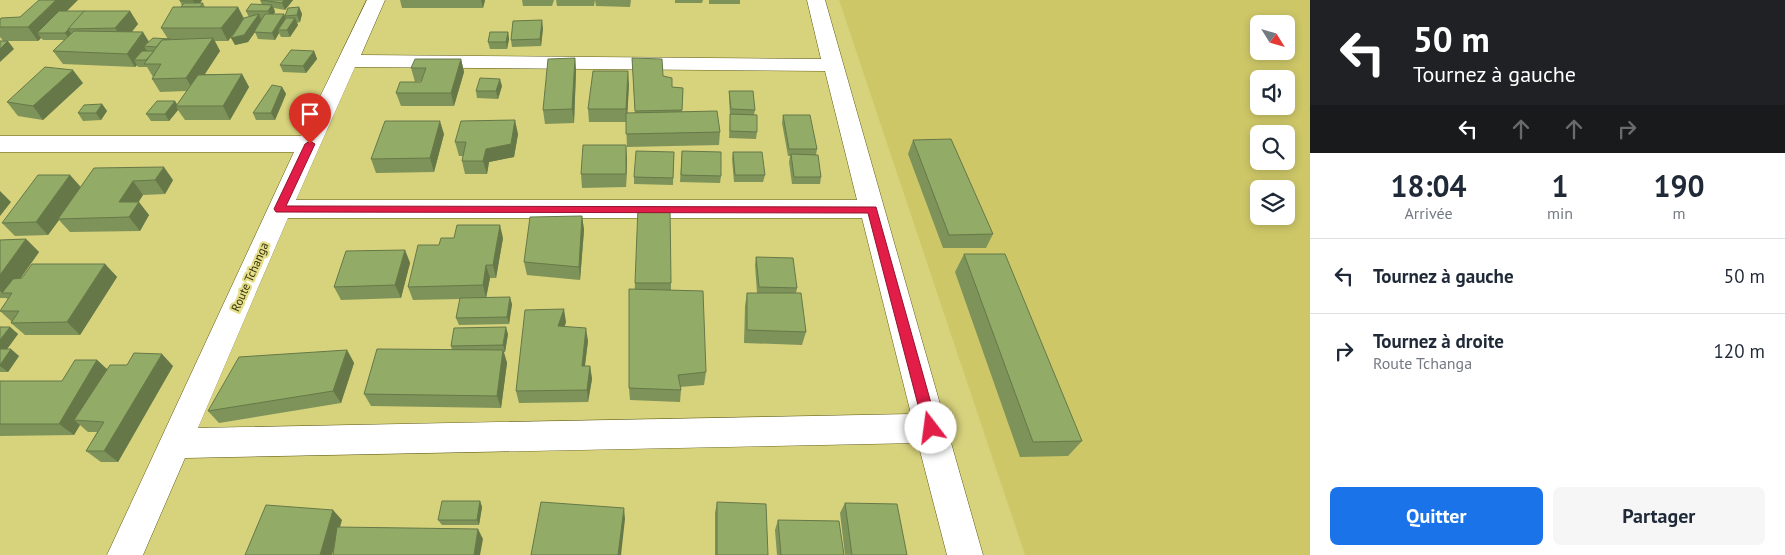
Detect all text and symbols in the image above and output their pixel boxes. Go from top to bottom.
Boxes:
north arrow [1250,15,1295,60]
map controls [1250,15,1295,225]
text: 50 m [1413,16,1490,62]
icon: left [1330,20,1395,85]
text: Tournez à gauche [1413,60,1576,88]
button: sound [1250,70,1295,115]
pin [289,93,331,144]
icon: arrive [296,100,324,128]
icon: left [1454,115,1482,143]
icon: ahead [1507,115,1535,143]
icon: ahead [1560,115,1588,143]
icon: right [1613,115,1641,143]
button: search [1250,125,1295,170]
text: 18:04 [1390,166,1467,205]
text: 1 [1552,166,1569,205]
text: 190 [1653,166,1705,205]
button: layers [1250,180,1295,225]
text: Arrivée [1404,203,1453,223]
text: min [1547,203,1573,223]
text: m [1673,203,1686,223]
street label: Route Tchanga [228,240,272,314]
icon: left [1330,262,1358,290]
text: Tournez à gauche [1373,264,1514,288]
text: 50 m [1724,264,1765,288]
text: Tournez à droite [1373,329,1504,353]
icon: right [1330,337,1358,365]
text: 120 m [1713,339,1765,363]
text: Route Tchanga [1373,353,1472,373]
position arrow [904,401,956,453]
button: Quitter [1330,487,1543,545]
button: Partager [1553,487,1765,545]

